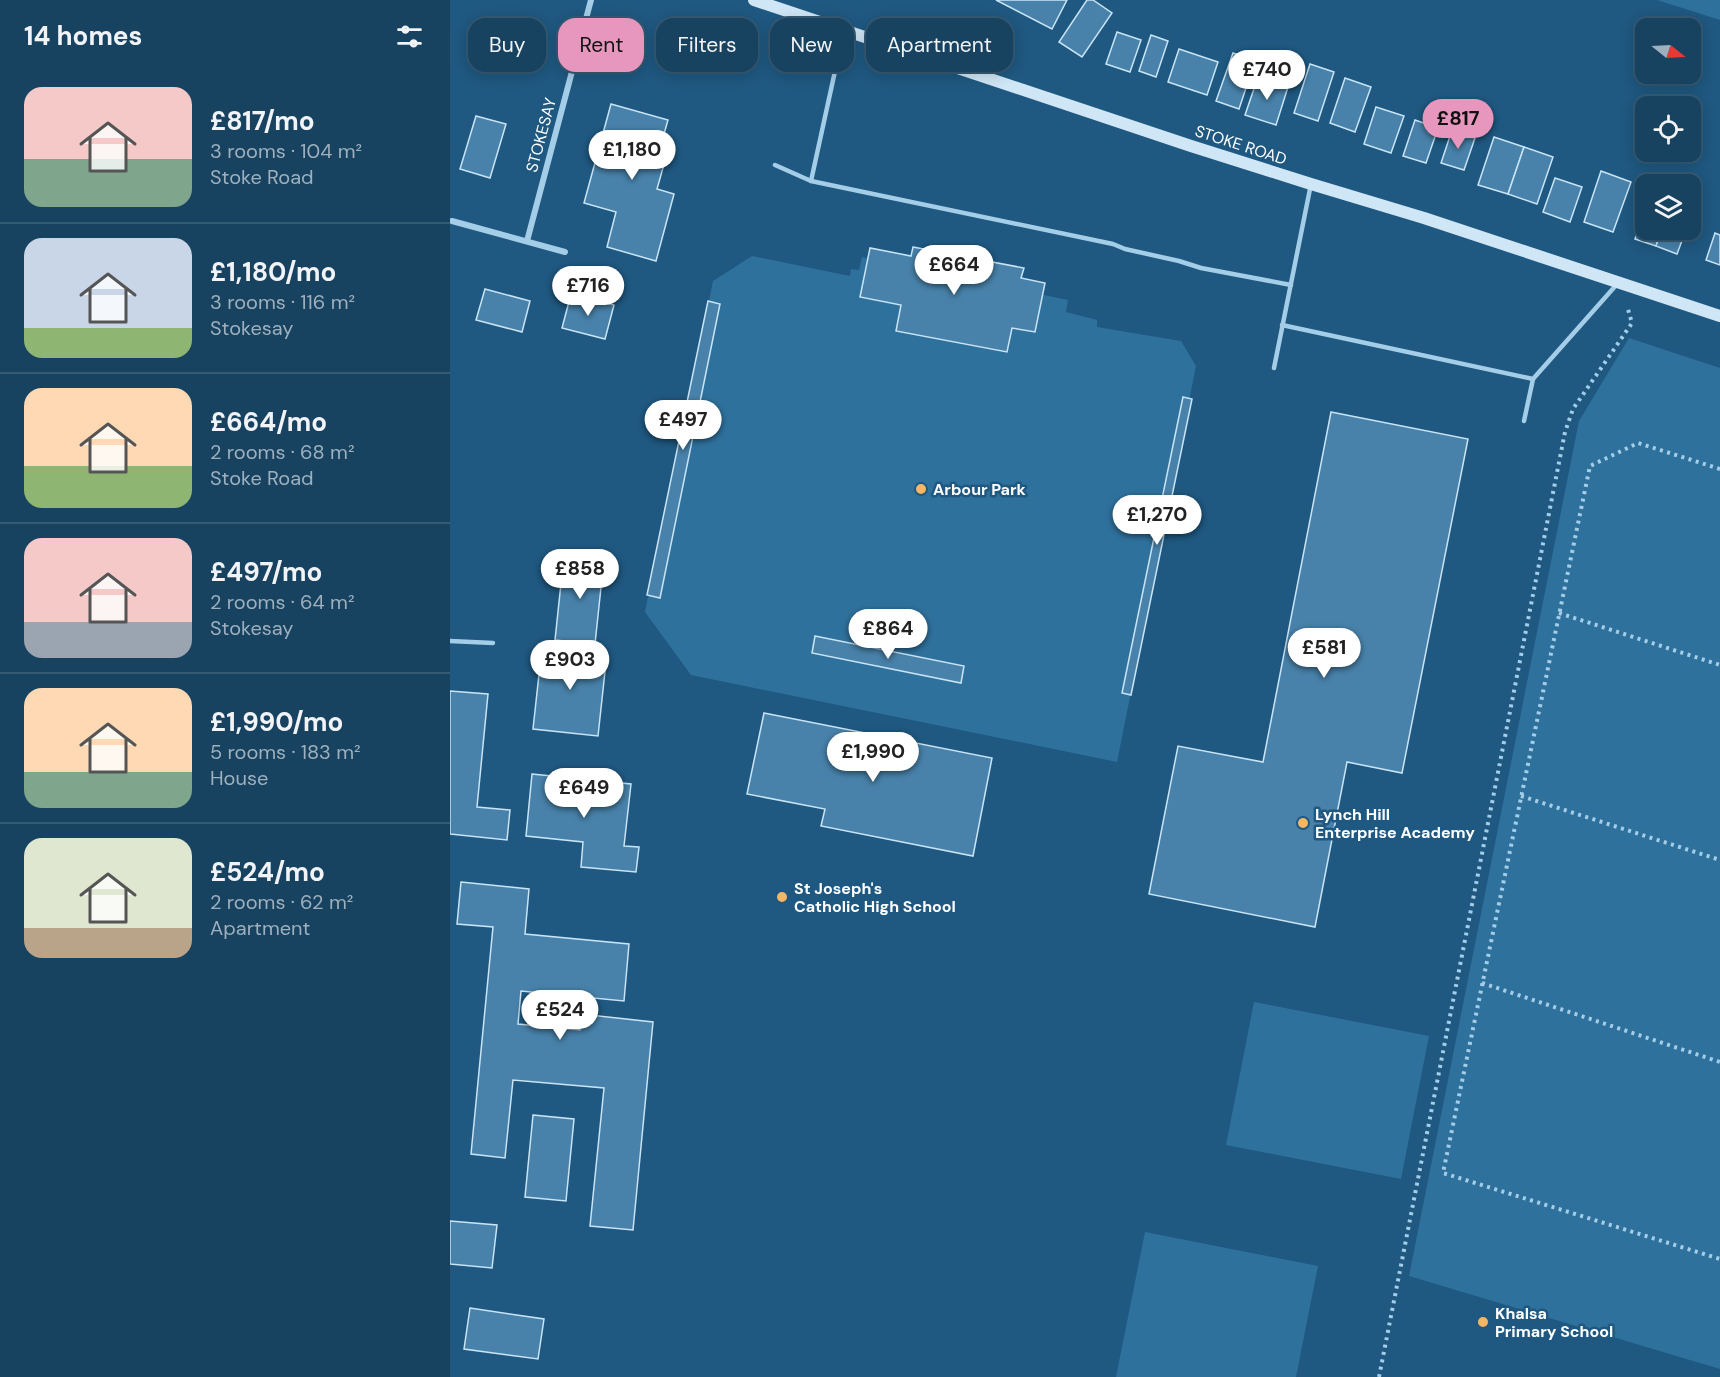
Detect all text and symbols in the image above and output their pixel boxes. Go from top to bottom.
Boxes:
chip: Buy [468,18,546,72]
chip: Rent [558,18,644,72]
chip: Filters [656,18,758,72]
chip: New [770,18,854,72]
chip: Apartment [866,18,1013,72]
north arrow [1635,18,1701,84]
map controls [1635,18,1701,240]
text: 14 homes [24,19,142,53]
icon: filters [393,20,426,53]
pin: £740 [1231,50,1303,101]
text: £740 [1242,56,1292,82]
street label: STOKESAY [521,95,561,175]
button: locate [1635,96,1701,162]
pin: £817 [1422,99,1494,150]
text: £817/mo [210,104,315,138]
text: £817 [1437,105,1479,131]
icon: home [72,111,144,183]
street label: STOKE ROAD [1193,120,1289,170]
pin: £1,180 [583,130,681,181]
text: £1,180 [603,136,661,162]
text: 3 rooms · 104 m² [210,138,362,164]
text: Stoke Road [210,164,314,190]
button: layers [1635,174,1701,240]
pin: £664 [918,245,990,296]
text: £664 [929,251,979,277]
text: £1,180/mo [210,255,336,289]
icon: home [72,262,144,334]
pin: £716 [552,266,624,317]
text: £716 [566,272,610,298]
text: 3 rooms · 116 m² [210,289,355,315]
text: Stokesay [210,315,293,341]
pin: £497 [647,400,719,451]
text: £664/mo [210,405,327,439]
text: £497 [659,406,707,432]
icon: home [72,412,144,484]
text: 2 rooms · 68 m² [210,439,355,465]
text: Stoke Road [210,465,314,491]
place label: Arbour Park [933,479,1027,500]
marker: Arbour Park [914,482,928,496]
pin: £1,270 [1108,495,1206,546]
text: £1,270 [1127,501,1187,527]
pin: £858 [544,549,616,600]
text: £497/mo [210,555,322,589]
text: £858 [555,555,605,581]
icon: home [72,562,144,634]
text: 2 rooms · 64 m² [210,589,354,615]
pin: £864 [852,609,924,660]
text: Stokesay [210,615,293,641]
text: £864 [863,615,913,641]
pin: £581 [1288,628,1360,679]
text: £581 [1302,634,1346,660]
pin: £903 [534,640,606,691]
text: £903 [544,646,596,672]
text: £1,990/mo [210,705,343,739]
icon: home [72,712,144,784]
pin: £1,990 [824,732,922,783]
text: £1,990 [841,738,905,764]
text: 5 rooms · 183 m² [210,739,361,765]
text: House [210,765,268,791]
pin: £649 [548,768,620,819]
text: £649 [559,774,609,800]
place label: Lynch Hill Enterprise Academy [1315,804,1475,843]
marker: Lynch Hill Enterprise Academy [1296,816,1310,830]
text: £524/mo [210,855,325,889]
icon: home [72,862,144,934]
place label: St Joseph's Catholic High School [794,878,956,917]
text: 2 rooms · 62 m² [210,889,353,915]
marker: St Joseph's Catholic High School [775,890,789,904]
text: Apartment [210,915,310,941]
pin: £524 [524,990,596,1041]
text: £524 [535,996,585,1022]
place label: Khalsa Primary School [1495,1303,1613,1342]
marker: Khalsa Primary School [1476,1315,1490,1329]

